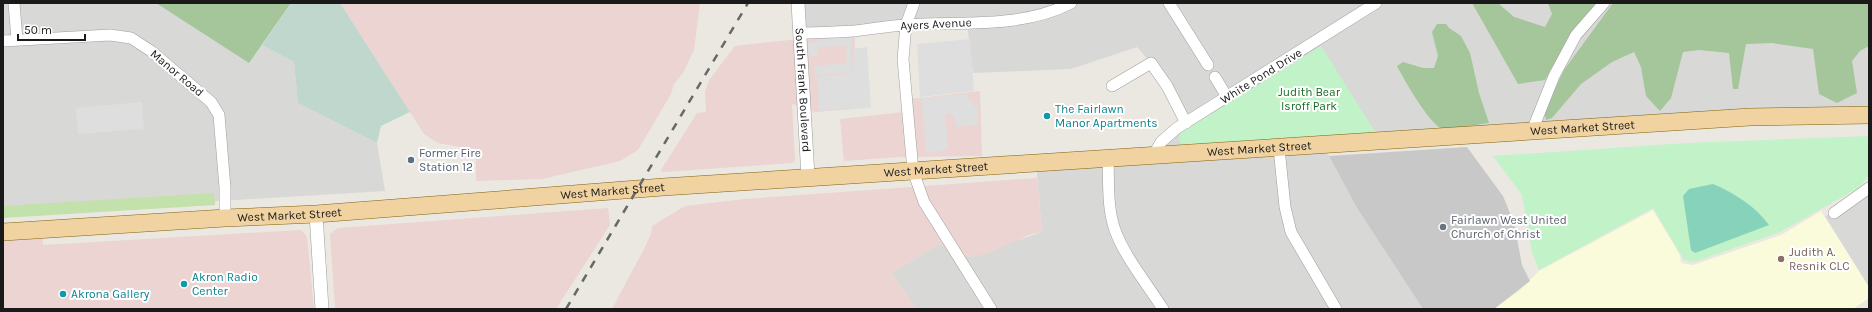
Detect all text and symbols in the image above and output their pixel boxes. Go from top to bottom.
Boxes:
street label: Ayers Avenue [900,15,972,33]
scale bar [18,16,85,42]
text: 50 m [24,23,52,37]
street label: South Frank Boulevard [792,27,814,153]
street label: White Pond Drive [1218,45,1304,107]
street label: Manor Road [147,47,207,99]
park label: Judith Bear Isroff Park [1278,85,1341,113]
place label: The Fairlawn Manor Apartments [1055,102,1158,130]
marker: The Fairlawn Manor Apartments [1042,111,1052,121]
street label: West Market Street [1530,117,1636,138]
street label: West Market Street [1207,138,1312,159]
place label: Former Fire Station 12 [419,146,481,174]
marker: Former Fire Station 12 [406,155,416,165]
street label: West Market Street [883,159,989,180]
street label: West Market Street [560,180,666,202]
street label: West Market Street [237,205,343,224]
place label: Fairlawn West United Church of Christ [1451,213,1567,241]
marker: Fairlawn West United Church of Christ [1438,222,1448,232]
place label: Judith A. Resnik CLC [1789,245,1850,273]
marker: Judith A. Resnik CLC [1776,254,1786,264]
place label: Akron Radio Center [192,270,258,298]
marker: Akron Radio Center [179,279,189,289]
place label: Akrona Gallery [71,287,150,301]
marker: Akrona Gallery [58,289,68,299]

